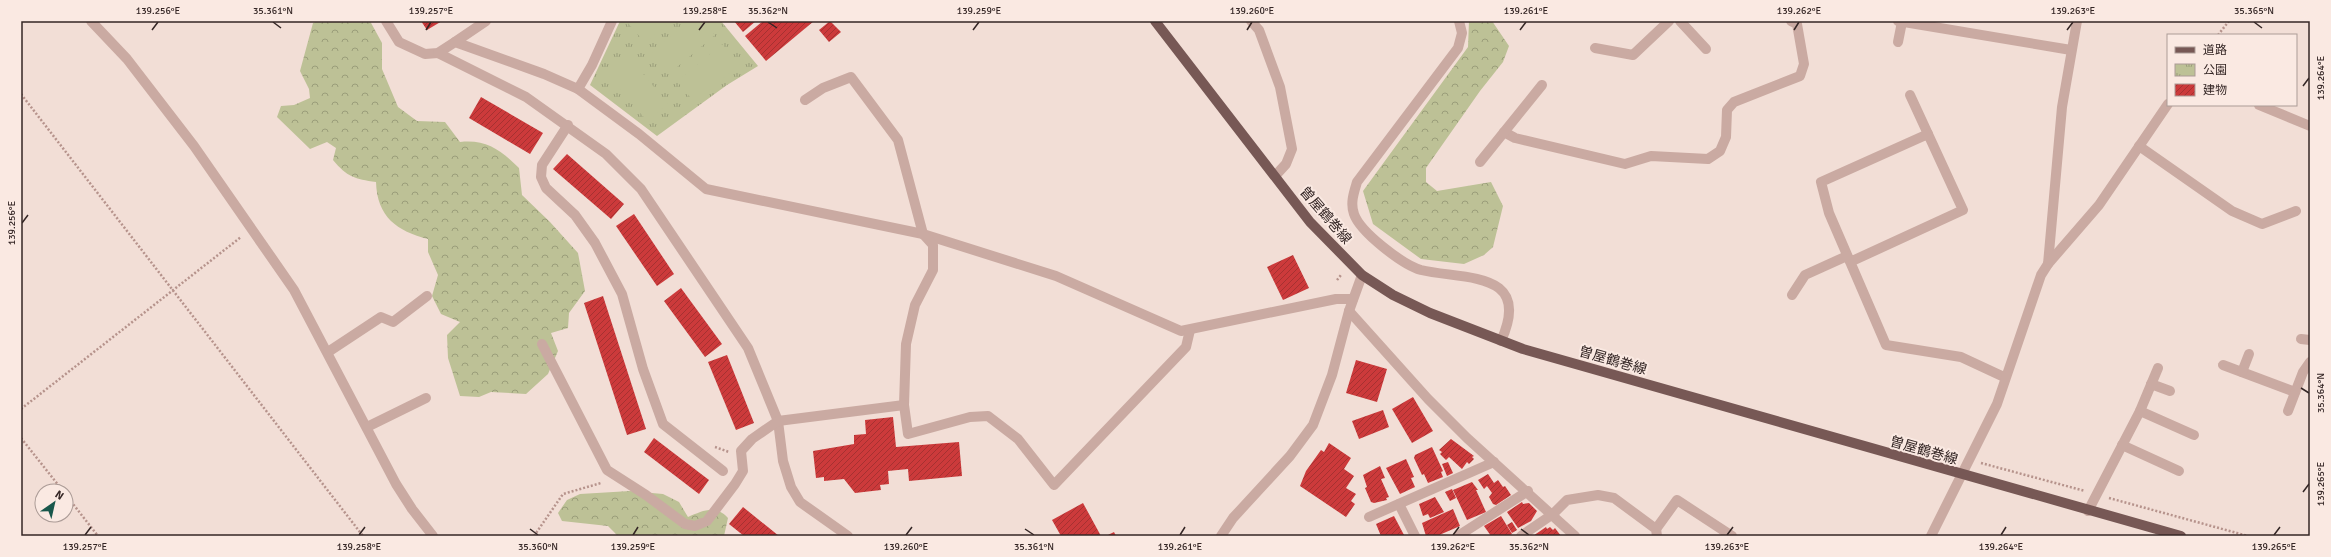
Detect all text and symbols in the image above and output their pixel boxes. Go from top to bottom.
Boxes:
text: 139.256°E [136,5,181,17]
text: 35.361°N [253,5,293,17]
text: 139.257°E [409,5,454,17]
text: 139.258°E [683,5,728,17]
text: 35.362°N [748,5,788,17]
text: 139.259°E [957,5,1002,17]
text: 139.260°E [1230,5,1275,17]
text: 139.261°E [1504,5,1549,17]
text: 139.262°E [1777,5,1822,17]
text: 139.263°E [2051,5,2096,17]
text: 35.365°N [2234,5,2274,17]
legend [2167,34,2297,106]
text: 道路 [2203,43,2227,58]
text: 139.264°E [2315,55,2327,100]
text: 公園 [2203,63,2227,78]
text: 建物 [2203,83,2227,98]
street label: 曽屋鶴巻線 [1296,183,1355,247]
text: 139.256°E [6,200,18,245]
street label: 曽屋鶴巻線 [1577,343,1649,378]
text: 35.364°N [2315,373,2327,413]
street label: 曽屋鶴巻線 [1888,433,1960,468]
text: 139.265°E [2315,461,2327,506]
north arrow [34,483,74,523]
text: N [53,488,66,503]
text: 139.257°E [63,541,108,553]
text: 139.258°E [337,541,382,553]
text: 35.360°N [518,541,558,553]
text: 139.259°E [611,541,656,553]
text: 139.260°E [884,541,929,553]
text: 35.361°N [1014,541,1054,553]
text: 139.261°E [1158,541,1203,553]
text: 139.262°E [1431,541,1476,553]
text: 35.362°N [1509,541,1549,553]
text: 139.263°E [1705,541,1750,553]
text: 139.264°E [1979,541,2024,553]
text: 139.265°E [2252,541,2297,553]

